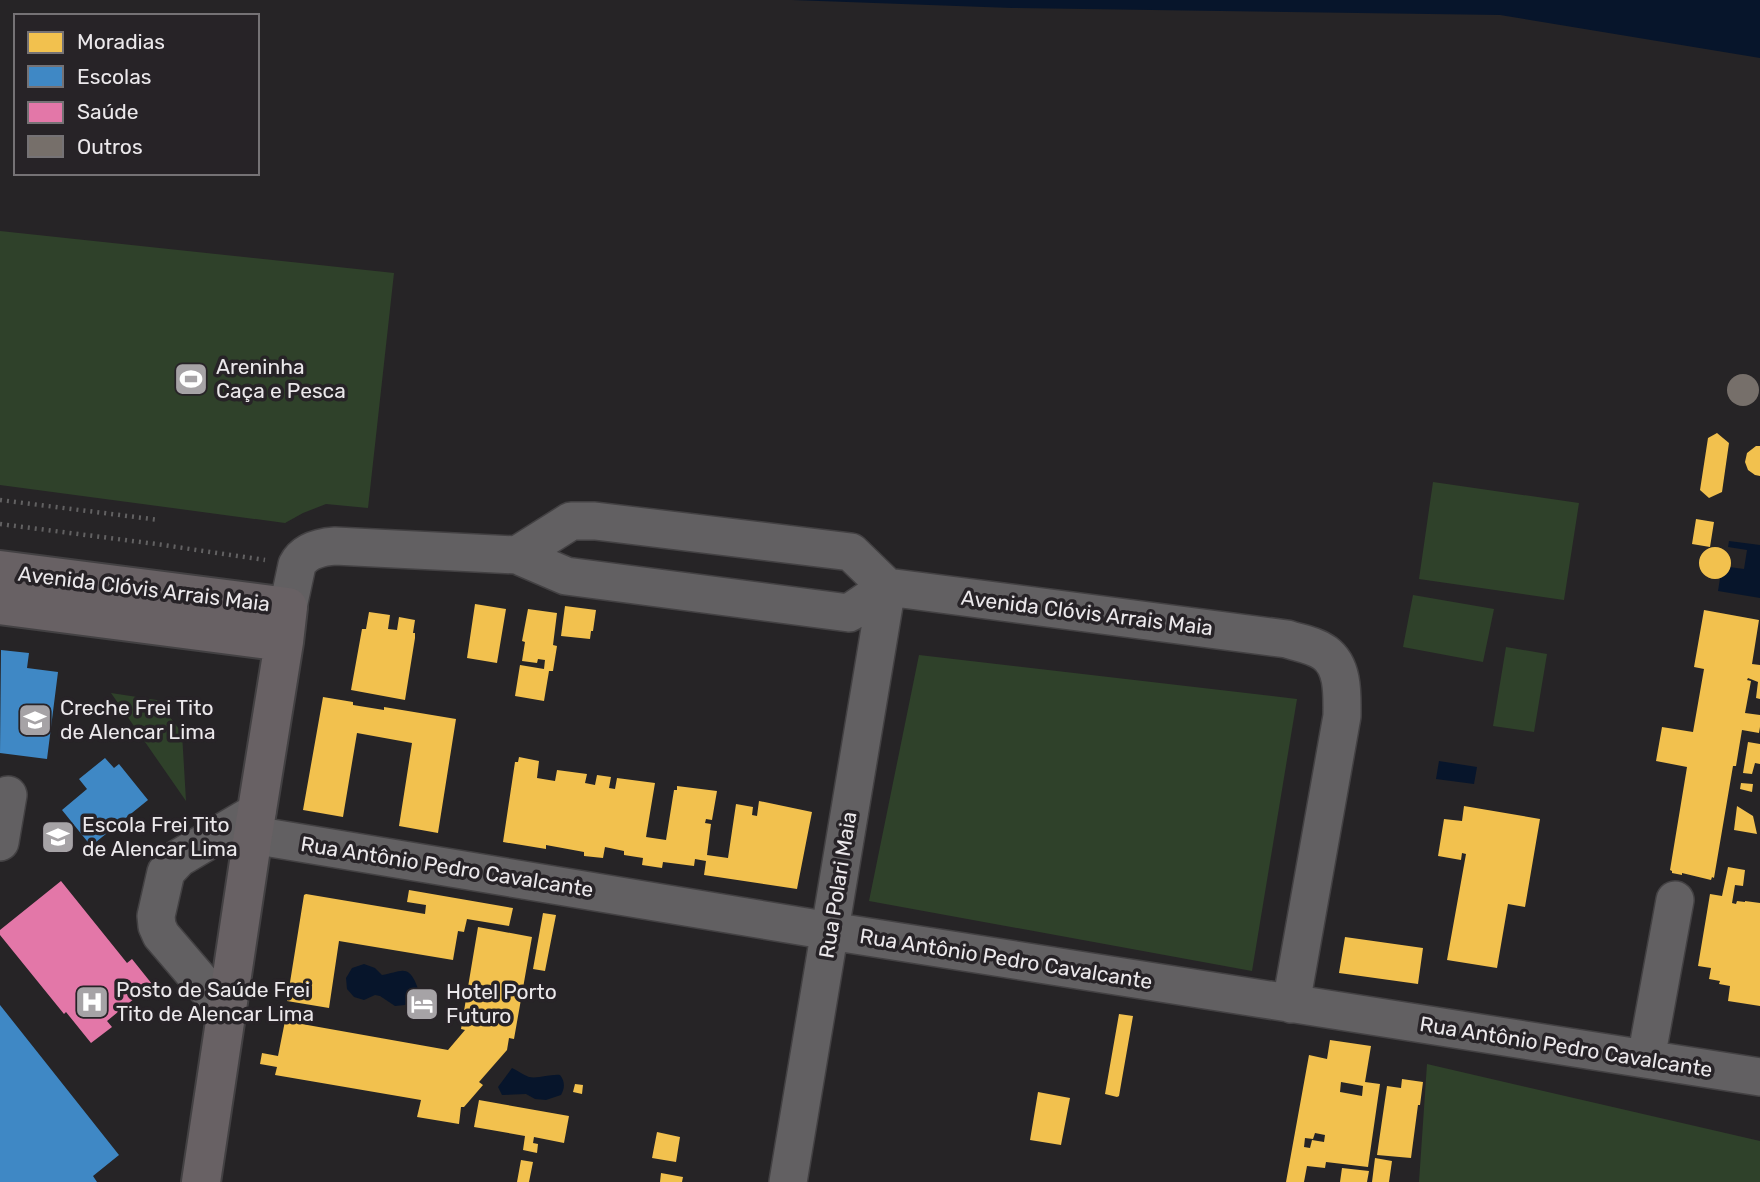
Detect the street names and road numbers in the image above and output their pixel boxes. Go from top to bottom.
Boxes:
street label: Avenida Clóvis Arrais Maia [17,561,271,616]
street label: Avenida Clóvis Arrais Maia [960,585,1214,640]
street label: Rua Polari Maia [814,810,861,960]
street label: Rua Antônio Pedro Cavalcante [299,831,595,902]
street label: Rua Antônio Pedro Cavalcante [858,923,1154,994]
street label: Rua Antônio Pedro Cavalcante [1418,1011,1714,1082]

